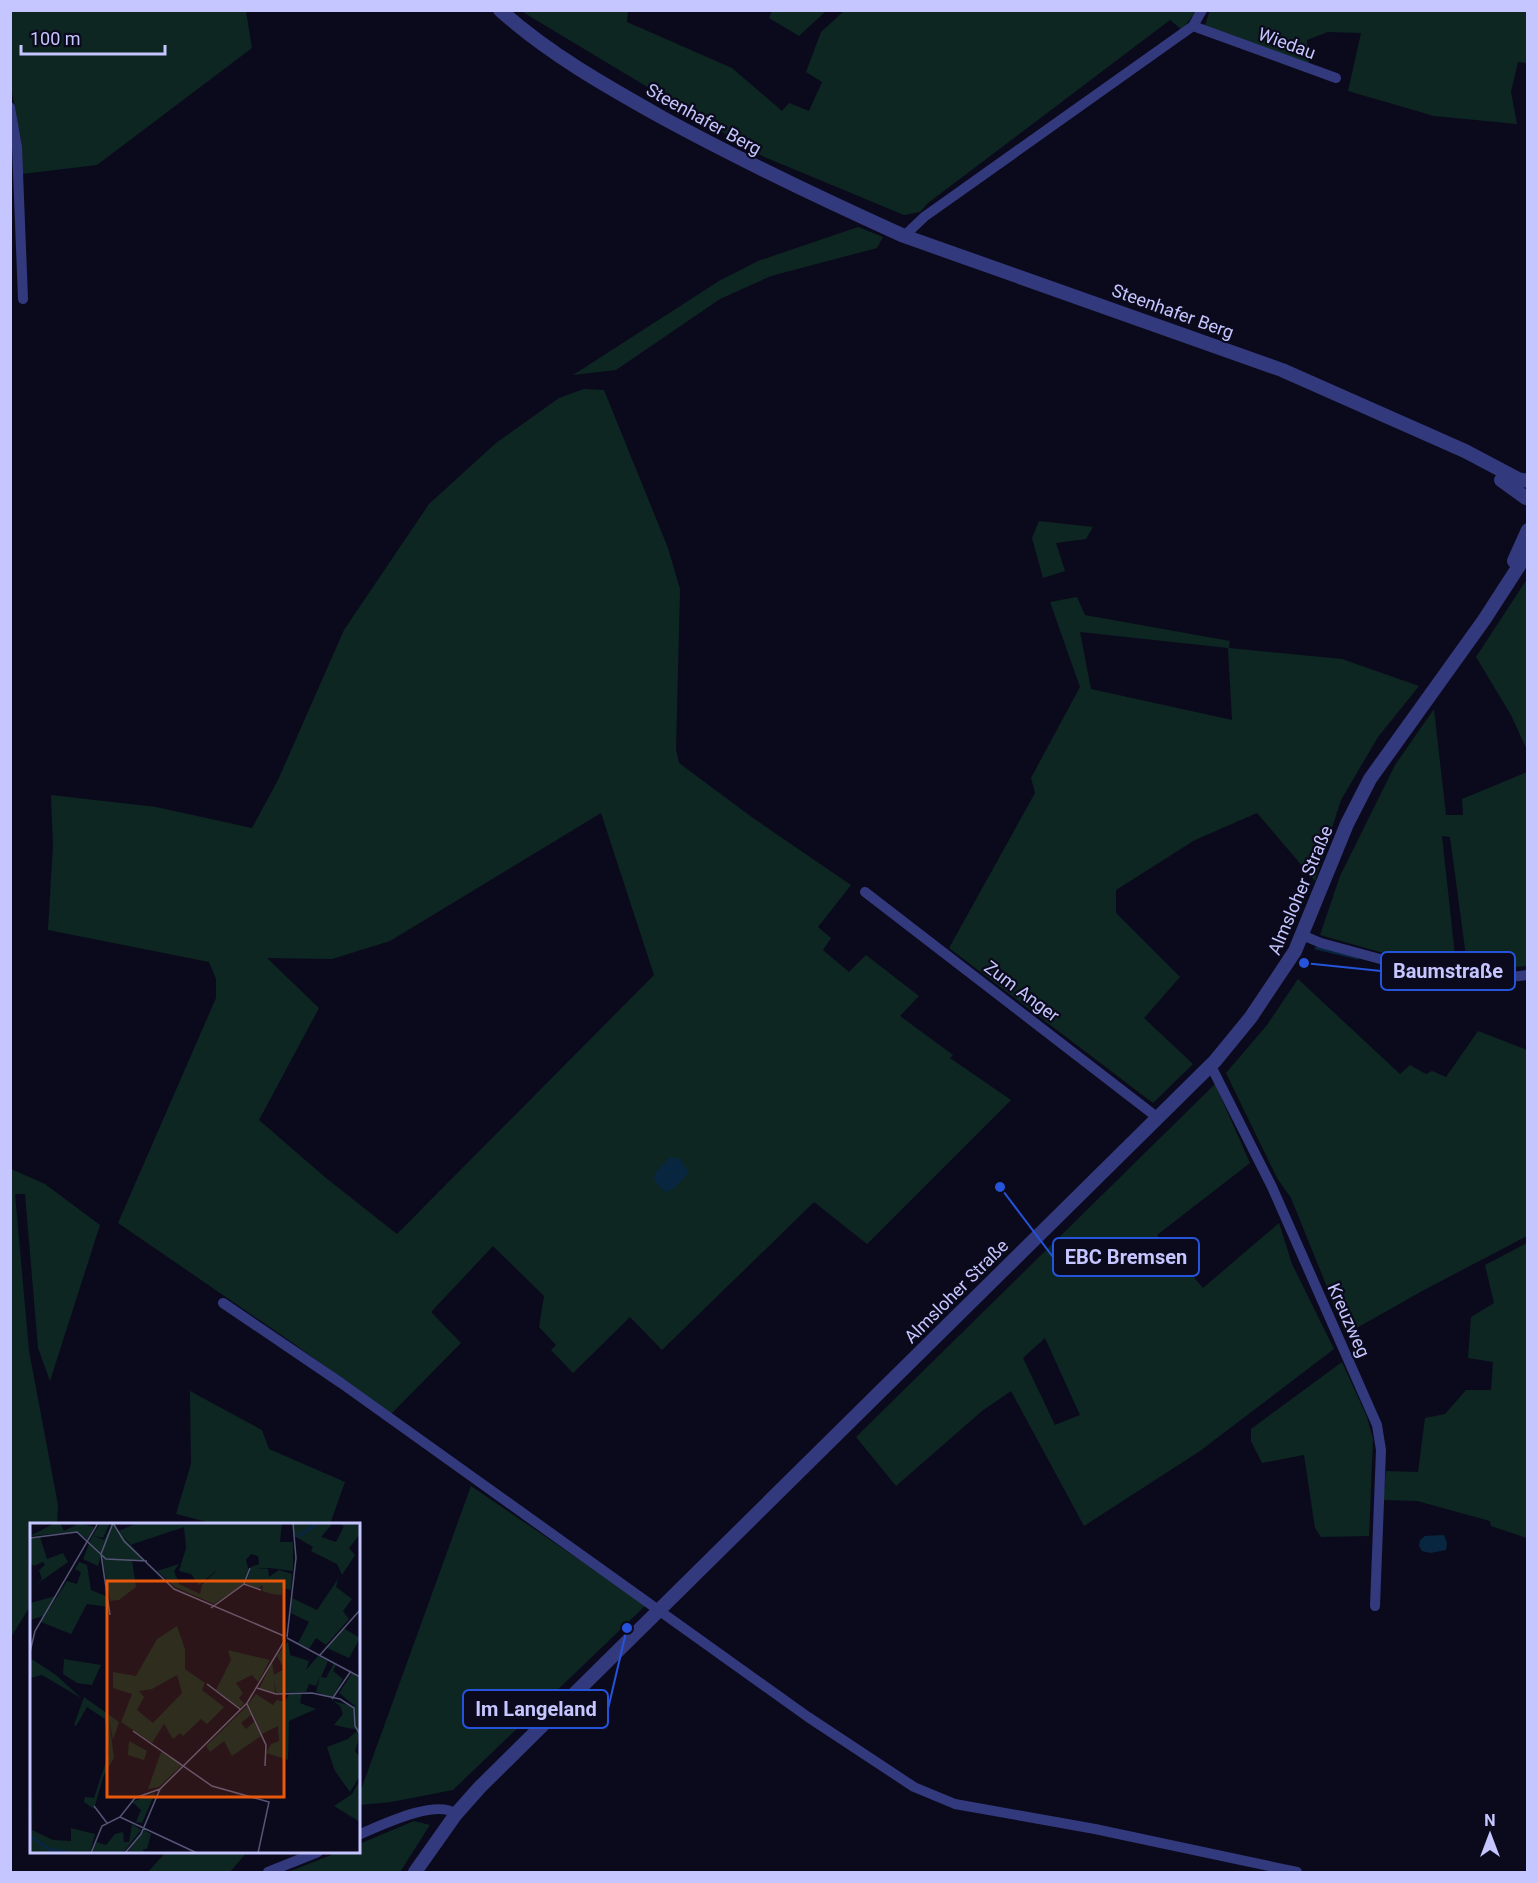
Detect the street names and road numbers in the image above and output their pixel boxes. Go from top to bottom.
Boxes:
street label: Wiedau [1255,23,1319,63]
street label: Steenhafer Berg [643,79,765,159]
street label: Steenhafer Berg [1109,279,1237,343]
street label: Almsloher Straße [1263,822,1337,958]
street label: Zum Anger [980,956,1064,1026]
street label: Almsloher Straße [900,1235,1012,1347]
street label: Kreuzweg [1323,1280,1375,1360]

